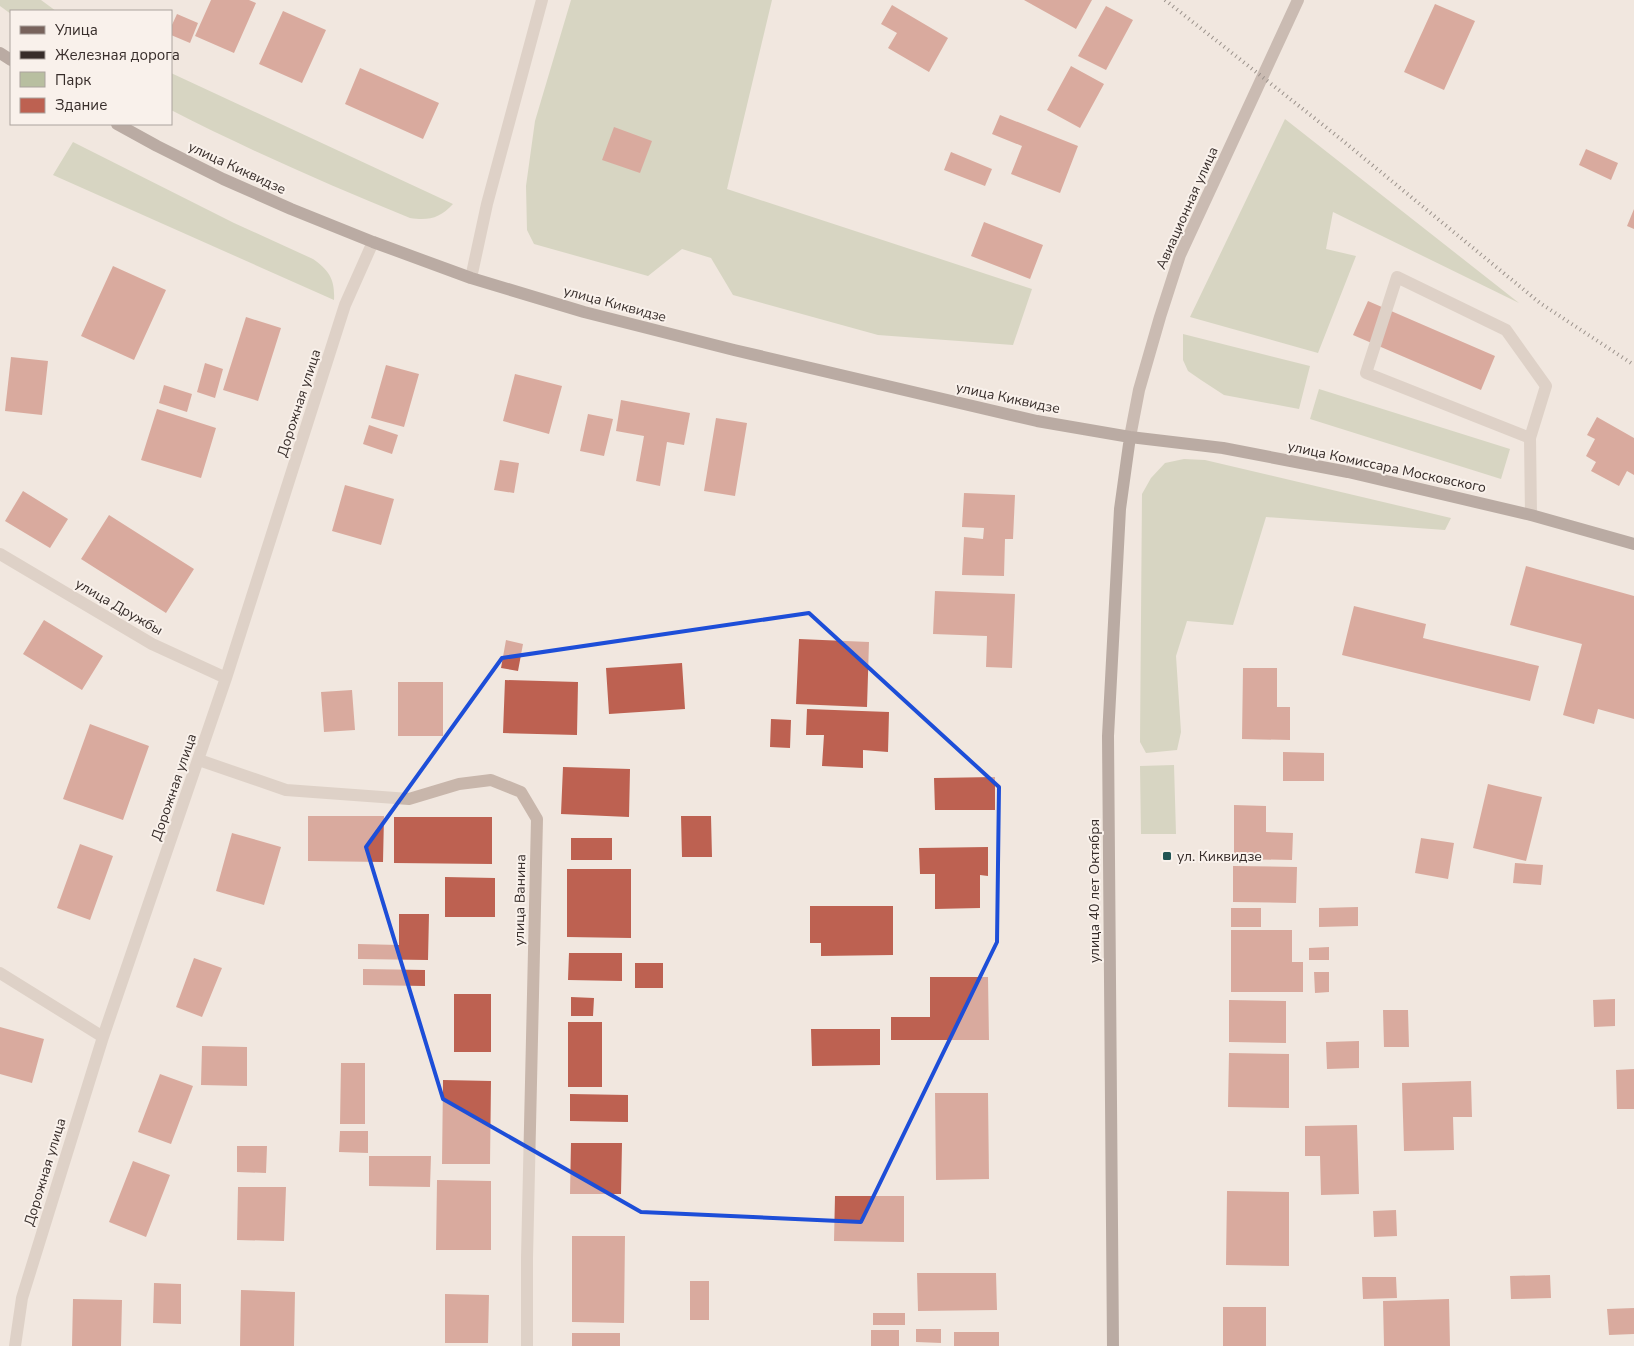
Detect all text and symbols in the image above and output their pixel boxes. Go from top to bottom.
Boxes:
legend [10,10,172,125]
text: Улица [54,20,98,40]
text: Железная дорога [55,45,180,65]
text: Парк [55,70,91,90]
text: Здание [55,95,107,115]
street label: улица Киквидзе [185,137,289,199]
street label: Авиационная улица [1151,144,1223,272]
street label: улица Киквидзе [561,281,669,327]
street label: Дорожная улица [273,347,325,459]
street label: улица Киквидзе [954,378,1062,418]
street label: улица Комиссара Московского [1286,437,1488,497]
street label: улица Дружбы [72,574,166,640]
street label: Дорожная улица [147,731,201,843]
street label: улица 40 лет Октября [1085,819,1104,963]
place label: ул. Киквидзе [1177,847,1262,866]
marker: ул. Киквидзе [1161,850,1173,862]
street label: улица Ванина [510,854,530,946]
street label: Дорожная улица [20,1116,70,1228]

